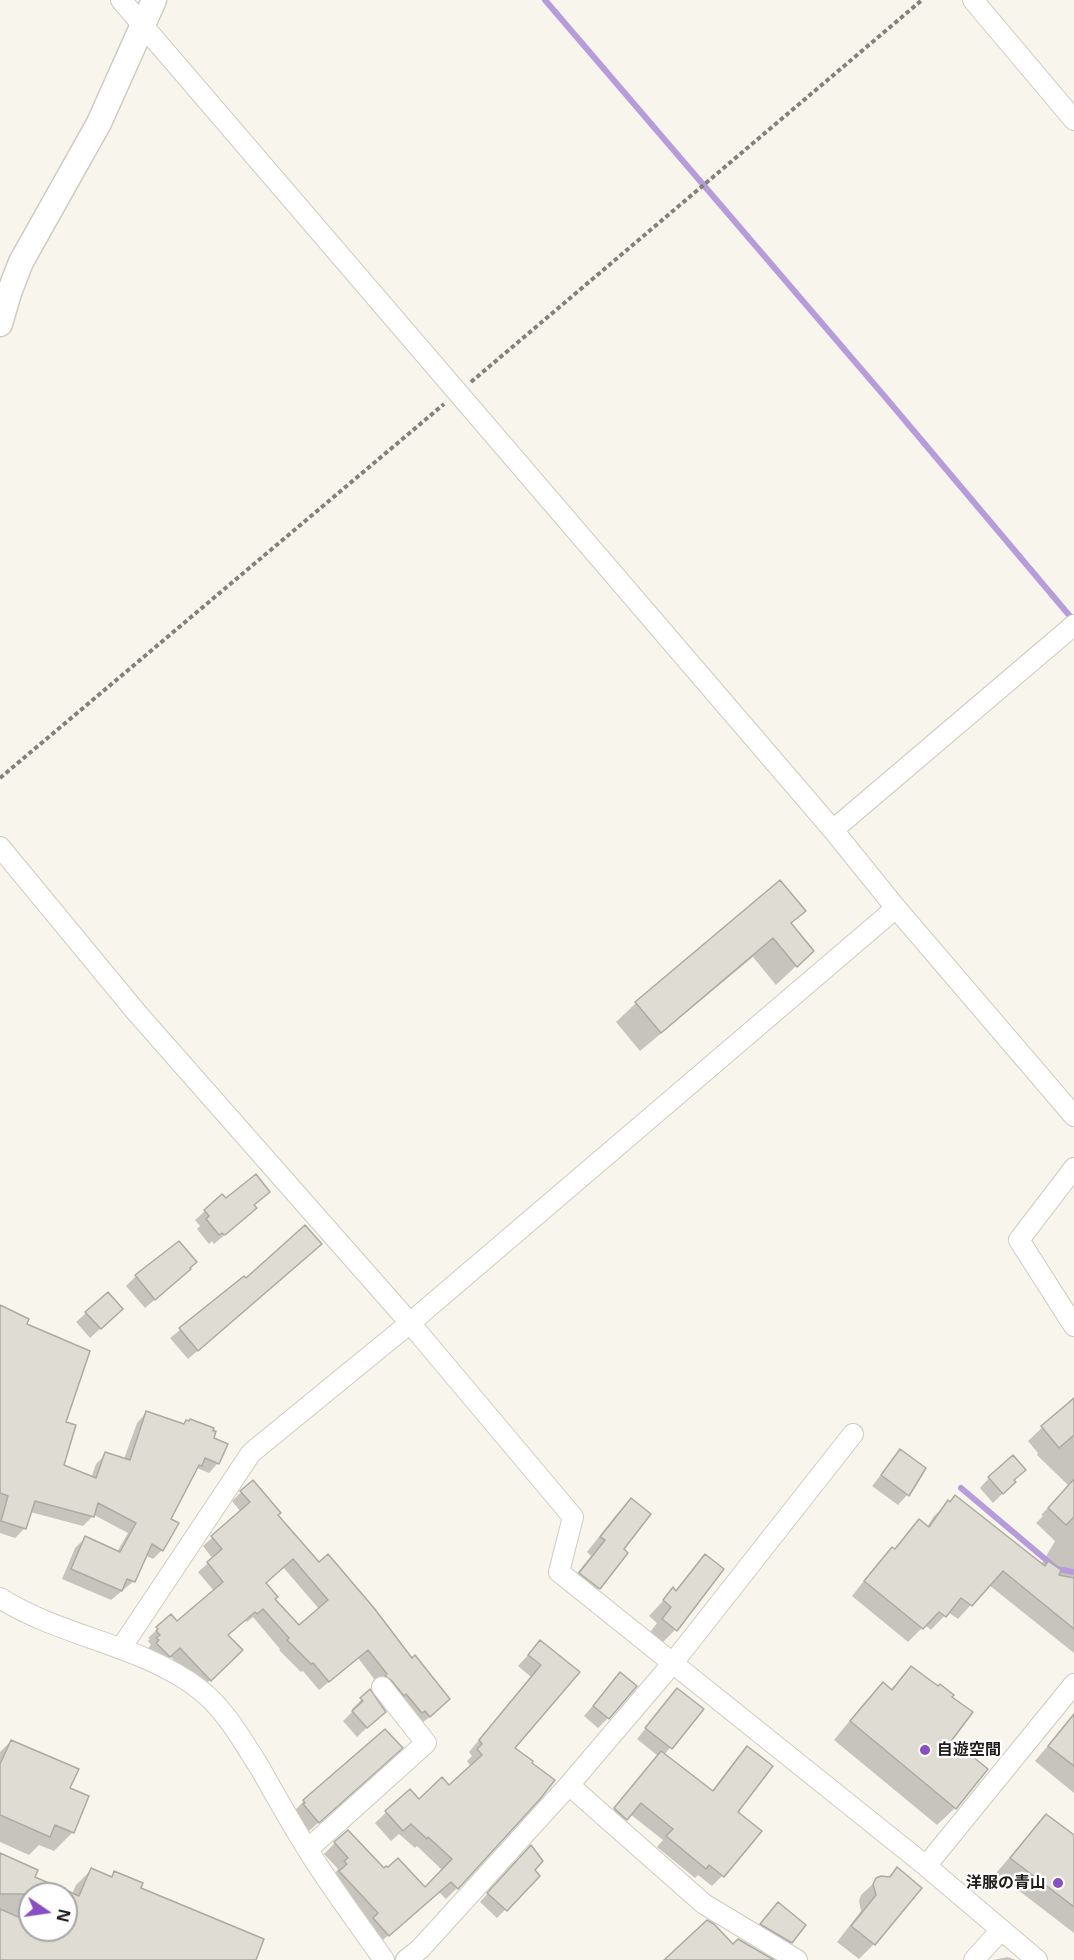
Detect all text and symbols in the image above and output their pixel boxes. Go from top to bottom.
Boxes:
place label: 自遊空間 [937,1740,1001,1760]
marker: 自遊空間 [918,1743,932,1757]
place label: 洋服の青山 [966,1873,1046,1893]
marker: 洋服の青山 [1051,1876,1065,1890]
north arrow [18,1882,78,1942]
text: N [51,1907,76,1924]

